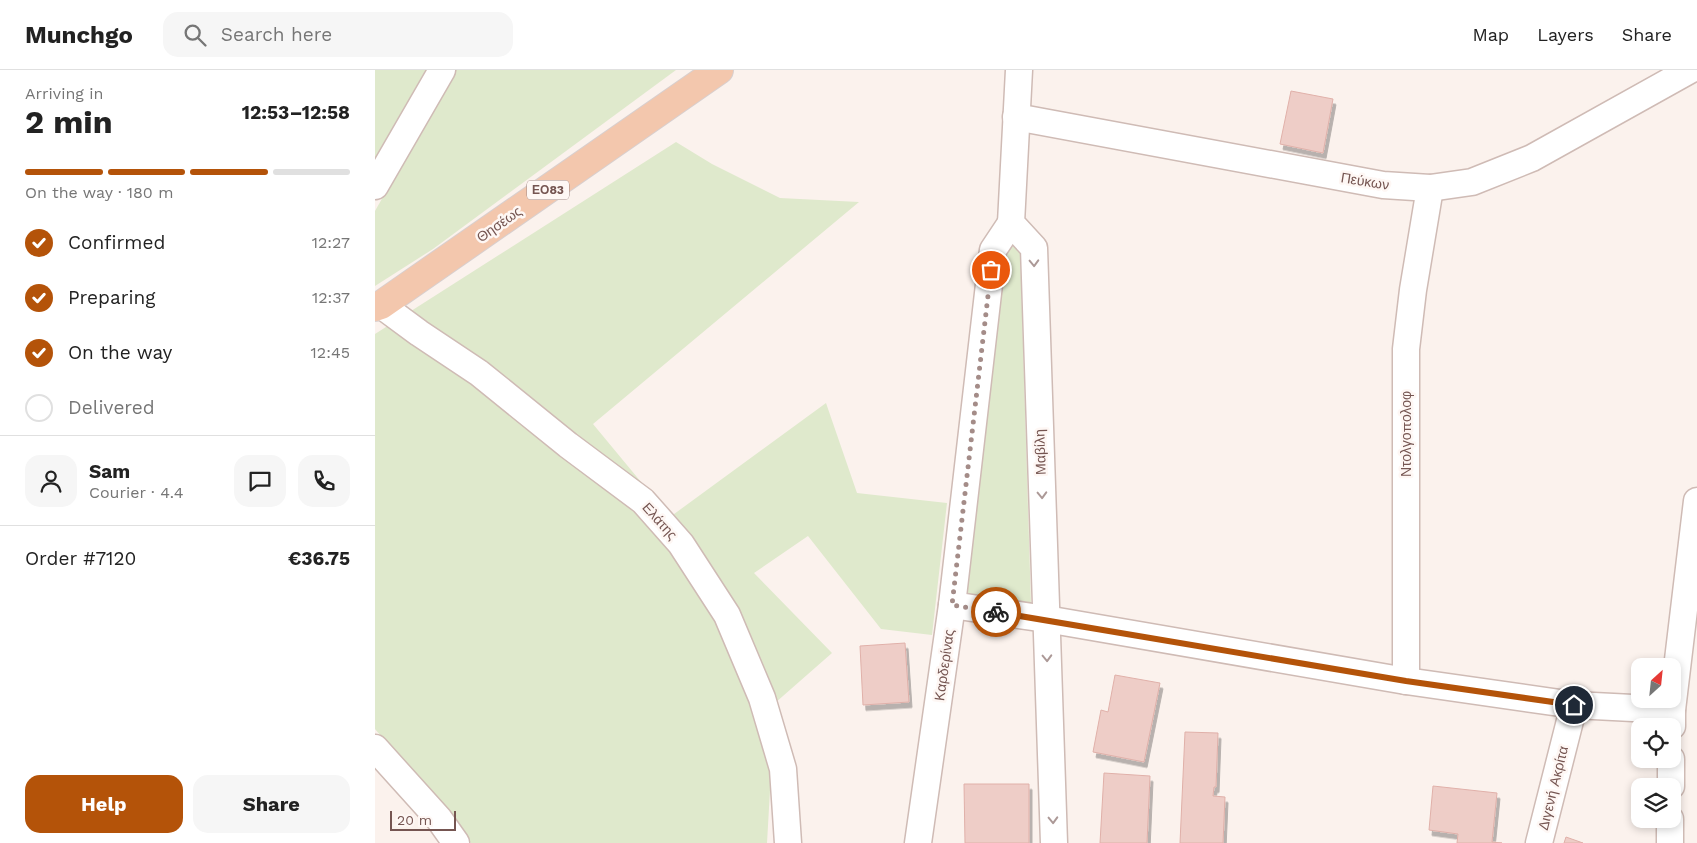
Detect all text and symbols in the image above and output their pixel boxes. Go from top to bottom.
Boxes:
search box [163,12,513,57]
text: Munchgo [25,21,133,49]
icon: search [181,21,209,49]
text: Search here [221,23,332,46]
text: Map [1472,24,1509,45]
text: Layers [1537,24,1594,45]
text: Share [1622,24,1672,45]
text: Arriving in [25,84,103,103]
text: 12:53–12:58 [242,101,350,124]
text: 2 min [25,103,113,141]
street label: Πεύκων [1340,169,1390,193]
road number: ΕΟ83 [527,180,569,200]
text: On the way · 180 m [25,183,173,202]
street label: Θησέως [473,203,525,245]
icon: check [25,229,53,257]
text: Confirmed [68,231,165,254]
text: 12:27 [312,233,350,252]
pin [970,249,1012,291]
icon: bag [977,256,1005,284]
one-way arrow [1029,260,1039,267]
icon: check [25,284,53,312]
text: Preparing [68,286,155,309]
text: 12:37 [312,288,350,307]
icon: check [25,339,53,367]
text: On the way [68,341,172,364]
text: 12:45 [311,343,350,362]
street label: Ντολγοπολοφ [1398,391,1414,477]
text: Delivered [68,396,155,419]
street label: Μαβίλη [1031,429,1049,475]
button: person [25,455,77,507]
button: chat [234,455,286,507]
button: phone [298,455,350,507]
text: Sam [89,460,130,483]
text: Courier · 4.4 [89,483,184,502]
one-way arrow [1037,492,1047,500]
street label: Ελάτης [639,499,681,543]
text: Order #7120 [25,547,136,570]
text: €36.75 [288,547,350,570]
courier [971,587,1021,637]
icon: bike [982,598,1010,626]
street label: Καρδερίνας [931,628,957,702]
one-way arrow [1042,654,1053,662]
north arrow [1631,658,1681,708]
map controls [1631,658,1681,828]
pin [1553,684,1595,726]
icon: home [1560,691,1588,719]
button: locate [1631,718,1681,768]
street label: Διγενή Ακρίτα [1535,744,1571,832]
button: Help [25,775,183,833]
button: Share [193,775,350,833]
button: layers [1631,778,1681,828]
scale bar [390,808,456,831]
text: 20 m [397,812,432,828]
one-way arrow [1047,816,1058,824]

